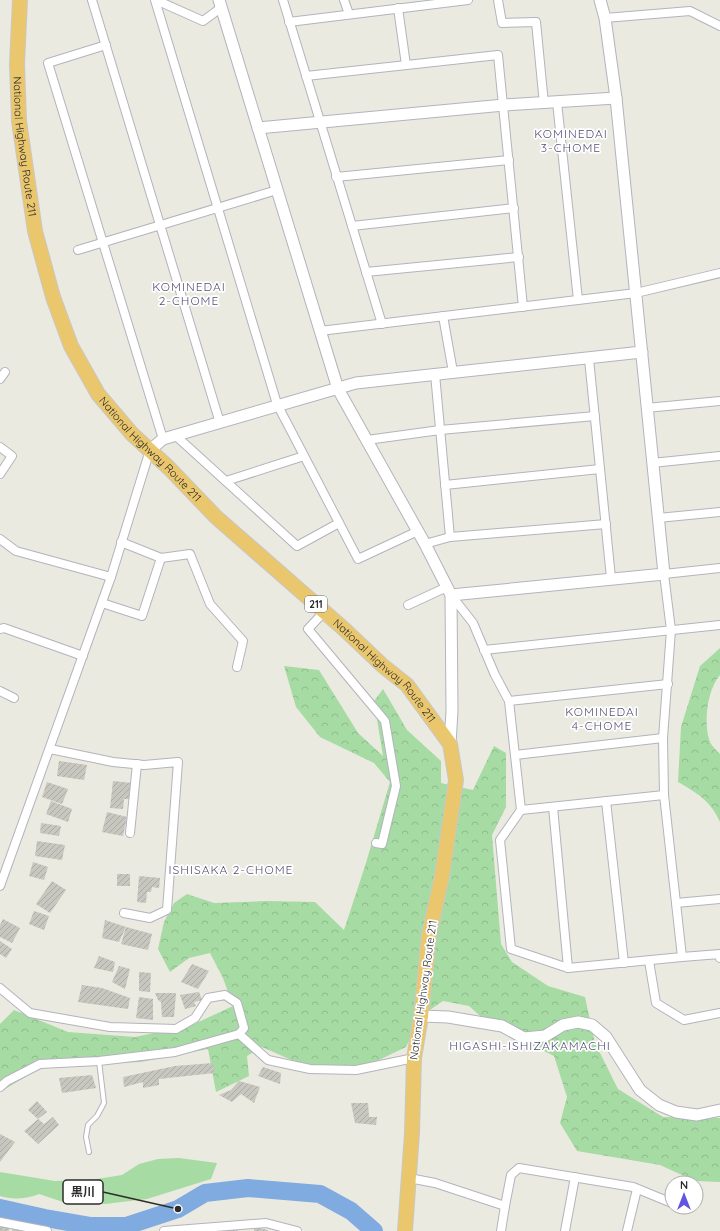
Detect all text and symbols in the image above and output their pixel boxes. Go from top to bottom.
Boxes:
street label: National Highway Route 211 [10,76,40,217]
district label: KOMINEDAI 3-CHOME [534,126,608,155]
district label: KOMINEDAI 2-CHOME [152,279,226,308]
street label: National Highway Route 211 [96,394,204,505]
road number: 211 [305,596,327,612]
street label: National Highway Route 211 [330,616,439,725]
district label: KOMINEDAI 4-CHOME [565,704,639,733]
district label: ISHISAKA 2-CHOME [169,862,293,877]
street label: National Highway Route 211 [406,919,440,1061]
district label: HIGASHI-ISHIZAKAMACHI [449,1038,611,1053]
north arrow [664,1175,704,1215]
text: N [680,1178,688,1192]
callout: 黒川 [63,1180,103,1204]
text: 黒川 [71,1184,95,1199]

